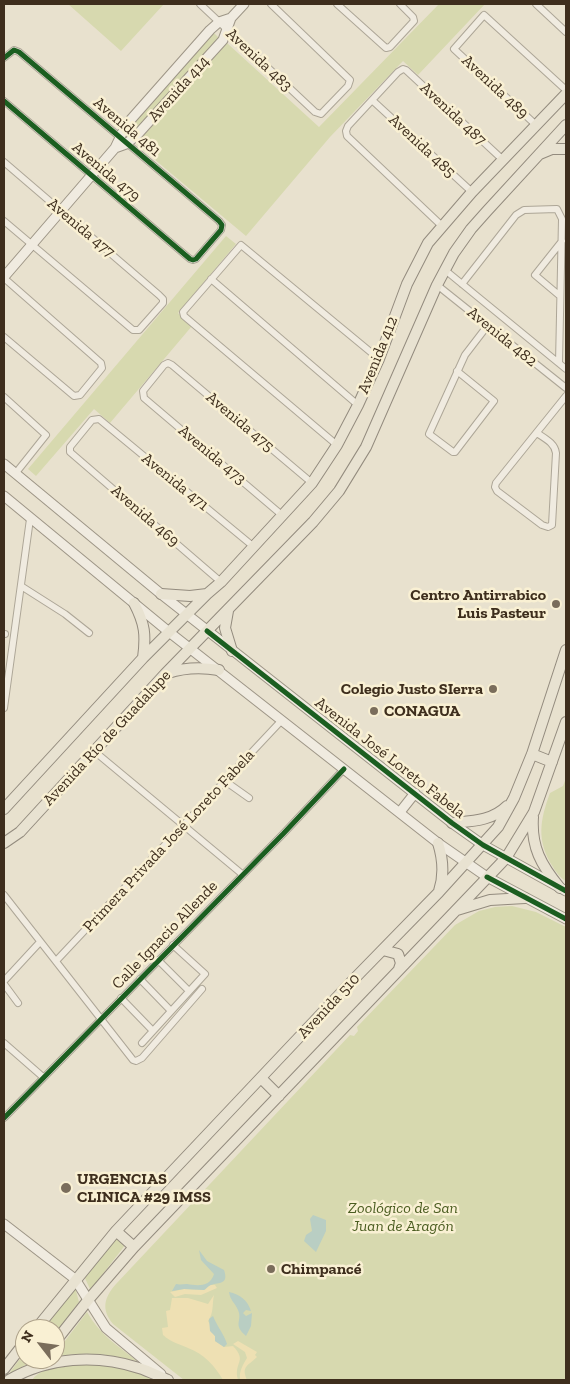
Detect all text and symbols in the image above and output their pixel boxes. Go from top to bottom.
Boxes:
street label: Avenida 483 [222,24,296,96]
street label: Avenida 489 [458,51,532,123]
street label: Avenida 414 [144,52,214,126]
street label: Avenida 487 [416,78,490,150]
street label: Avenida 481 [89,93,165,161]
street label: Avenida 485 [385,110,459,182]
street label: Avenida 479 [68,138,144,206]
street label: Avenida 477 [43,194,119,262]
street label: Avenida 482 [463,303,541,371]
street label: Avenida 412 [354,313,402,397]
street label: Avenida 475 [202,388,278,456]
street label: Avenida 473 [174,421,250,489]
street label: Avenida 471 [138,449,212,515]
street label: Avenida 469 [107,481,183,551]
place label: Centro Antirrabico Luis Pasteur [410,585,546,623]
marker: Centro Antirrabico Luis Pasteur [550,598,562,610]
street label: Avenida Río de Guadalupe [39,666,175,810]
place label: Colegio Justo SIerra [341,679,483,699]
marker: Colegio Justo SIerra [487,683,499,695]
street label: Avenida José Loreto Fabela [311,693,469,823]
place label: CONAGUA [384,701,460,721]
marker: CONAGUA [368,705,380,717]
street label: Primera Privada José Loreto Fabela [79,746,259,936]
street label: Calle Ignacio Allende [108,877,222,993]
street label: Avenida 510 [294,969,364,1043]
place label: URGENCIAS CLINICA #29 IMSS [77,1169,211,1207]
marker: URGENCIAS CLINICA #29 IMSS [59,1181,73,1195]
park label: Zoológico de San Juan de Aragón [348,1198,458,1236]
place label: Chimpancé [281,1259,361,1279]
marker: Chimpancé [265,1263,277,1275]
north arrow [15,1319,65,1369]
text: N [17,1328,37,1346]

